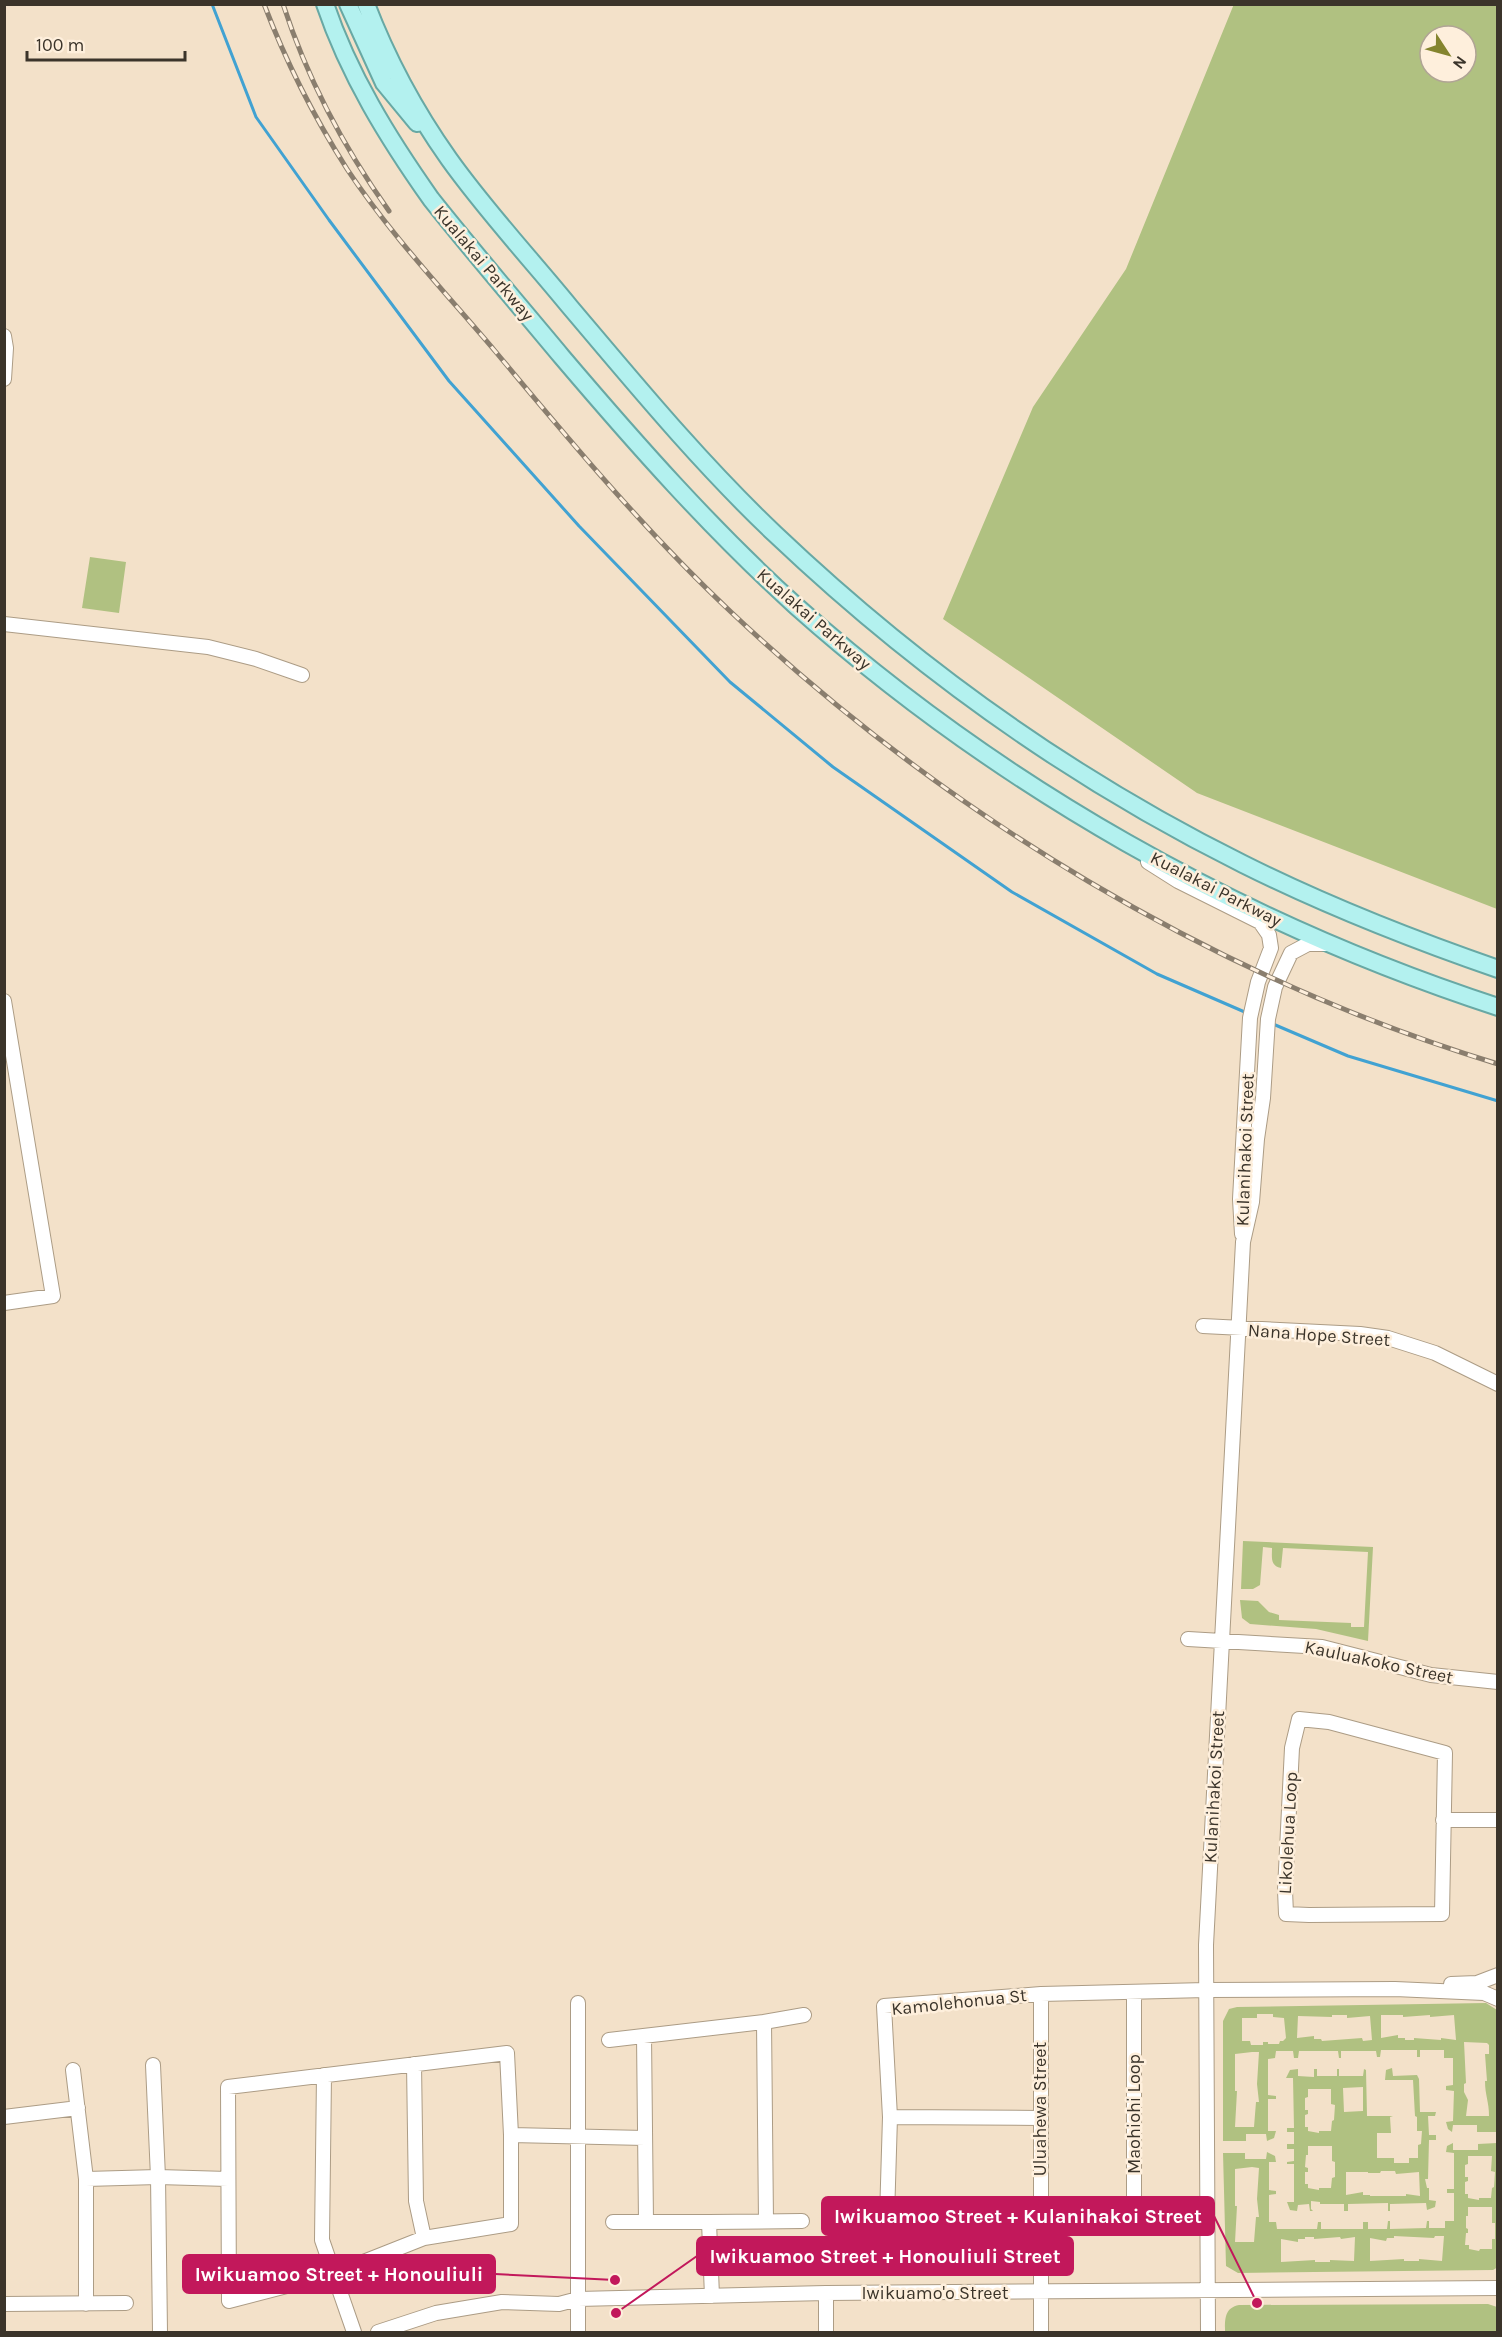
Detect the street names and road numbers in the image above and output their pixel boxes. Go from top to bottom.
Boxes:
street label: Kualakai Parkway [429,201,539,326]
street label: Kualakai Parkway [752,563,876,675]
street label: Kualakai Parkway [1147,846,1286,932]
street label: Kulanihakoi Street [1231,1073,1259,1227]
street label: Nana Hope Street [1247,1319,1391,1351]
street label: Kauluakoko Street [1303,1636,1455,1689]
street label: Kulanihakoi Street [1199,1710,1229,1864]
street label: Likolehua Loop [1274,1771,1302,1895]
street label: Kamolehonua St [890,1984,1028,2020]
street label: Uluahewa Street [1029,2042,1051,2176]
street label: Maohiohi Loop [1123,2054,1145,2174]
street label: Iwikuamo'o Street [861,2282,1009,2304]

